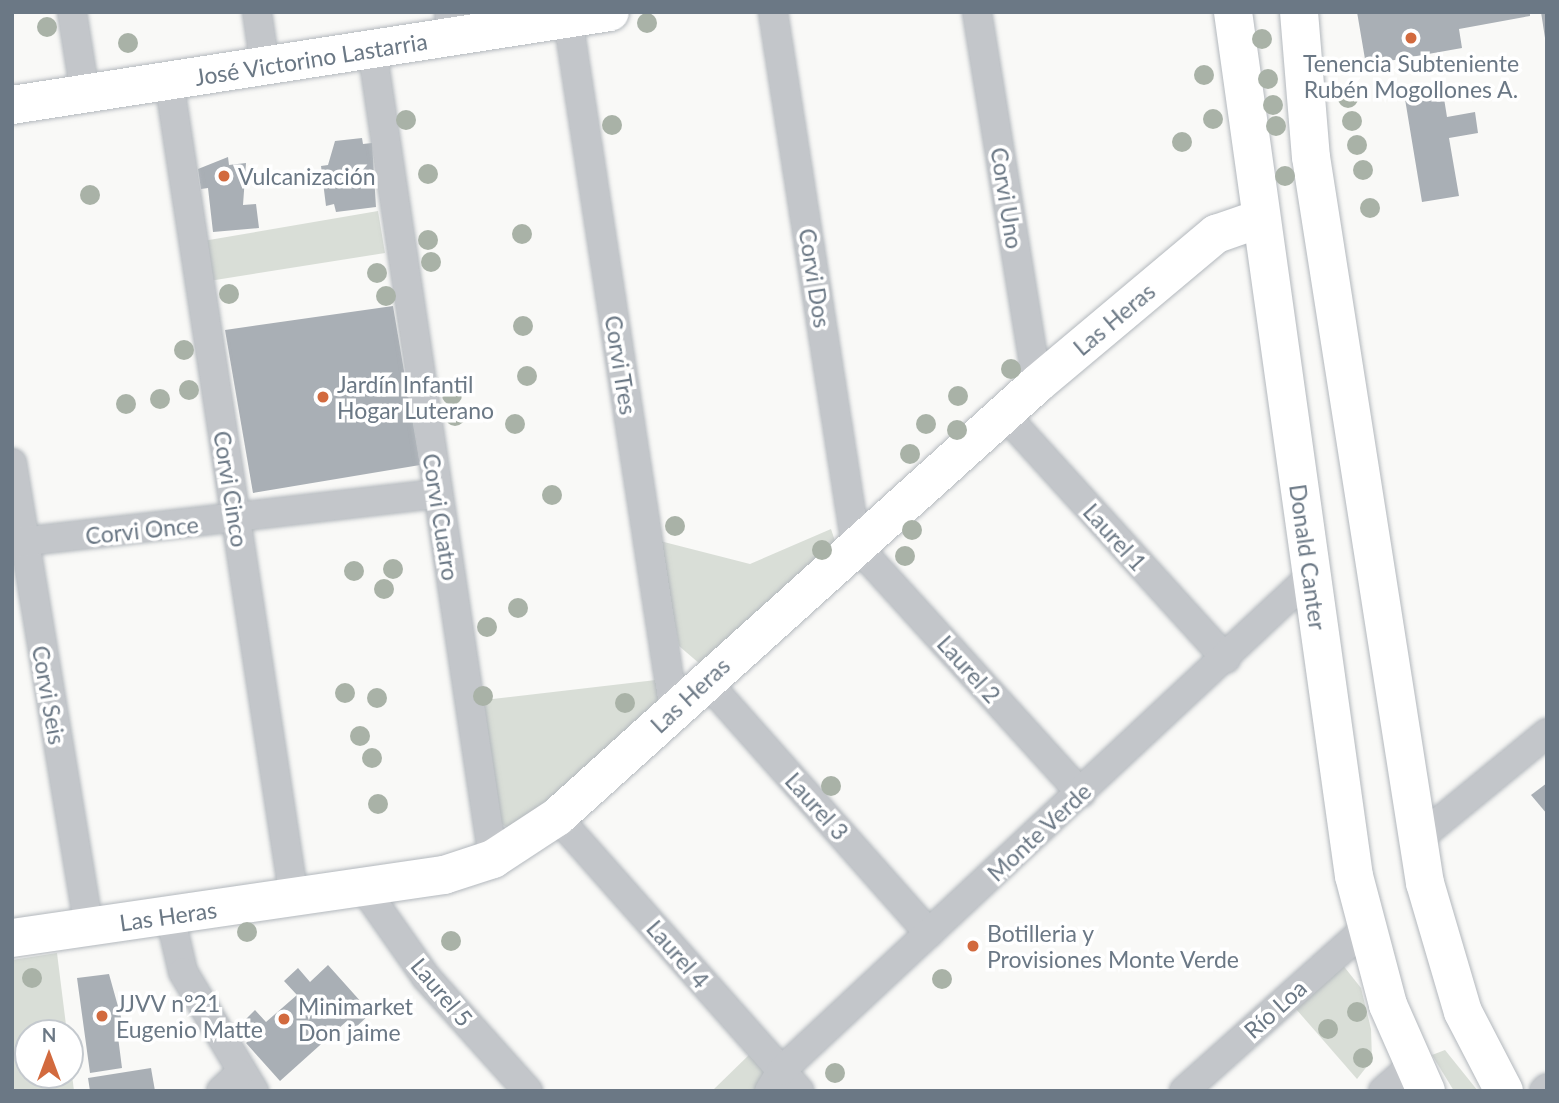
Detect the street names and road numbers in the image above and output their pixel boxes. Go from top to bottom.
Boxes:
street label: José Victorino Lastarria [192,27,430,91]
street label: Corvi Uno [985,145,1029,251]
street label: Corvi Dos [794,226,836,330]
street label: Las Heras [1068,277,1160,361]
street label: Corvi Tres [599,313,643,417]
street label: Corvi Cinco [208,429,254,549]
street label: Corvi Cuatro [417,451,465,583]
street label: Donald Canter [1284,482,1332,632]
street label: Laurel 1 [1078,498,1152,576]
street label: Corvi Once [84,510,200,550]
street label: Laurel 2 [932,630,1006,708]
street label: Corvi Seis [27,643,71,747]
street label: Las Heras [645,651,735,739]
street label: Laurel 3 [780,767,854,845]
street label: Monte Verde [981,777,1097,887]
street label: Las Heras [118,896,218,936]
street label: Laurel 4 [641,914,715,994]
street label: Laurel 5 [405,952,479,1032]
street label: Río Loa [1238,974,1312,1044]

